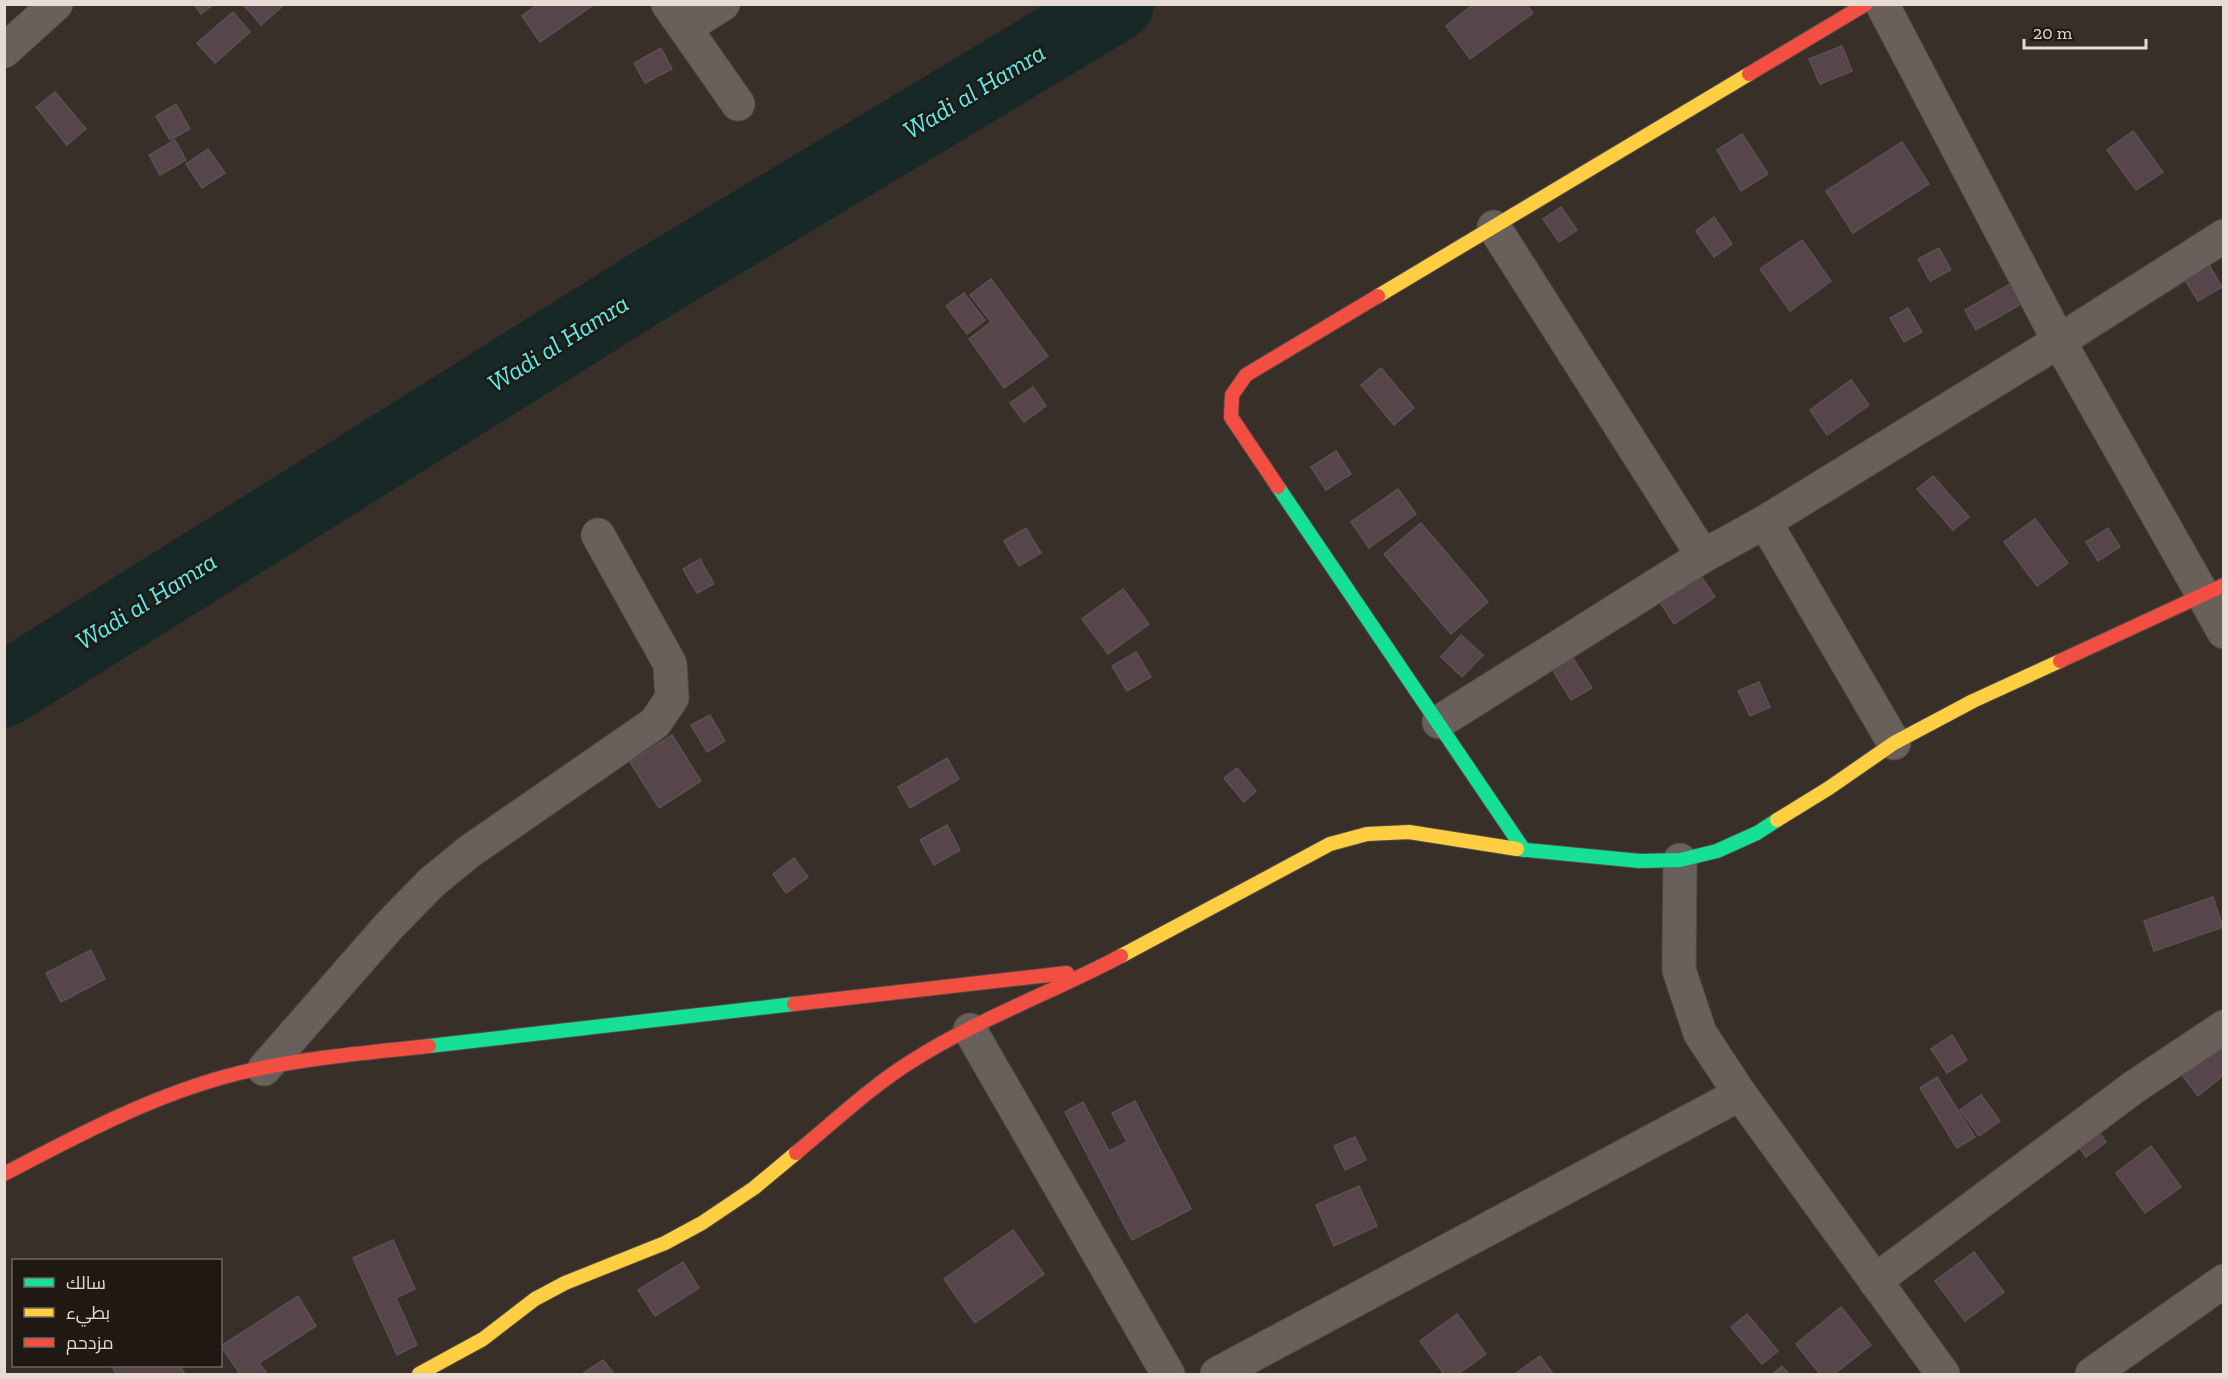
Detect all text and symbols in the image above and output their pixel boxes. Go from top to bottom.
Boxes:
scale bar [2024,12,2146,50]
text: 20 m [2033,22,2073,44]
water label: Wadi al Hamra [897,36,1051,146]
water label: Wadi al Hamra [482,287,634,399]
water label: Wadi al Hamra [70,545,222,657]
legend [12,1259,222,1367]
text: سالك [66,1272,106,1294]
text: بطيء [66,1302,110,1327]
text: مزدحم [66,1332,114,1355]

